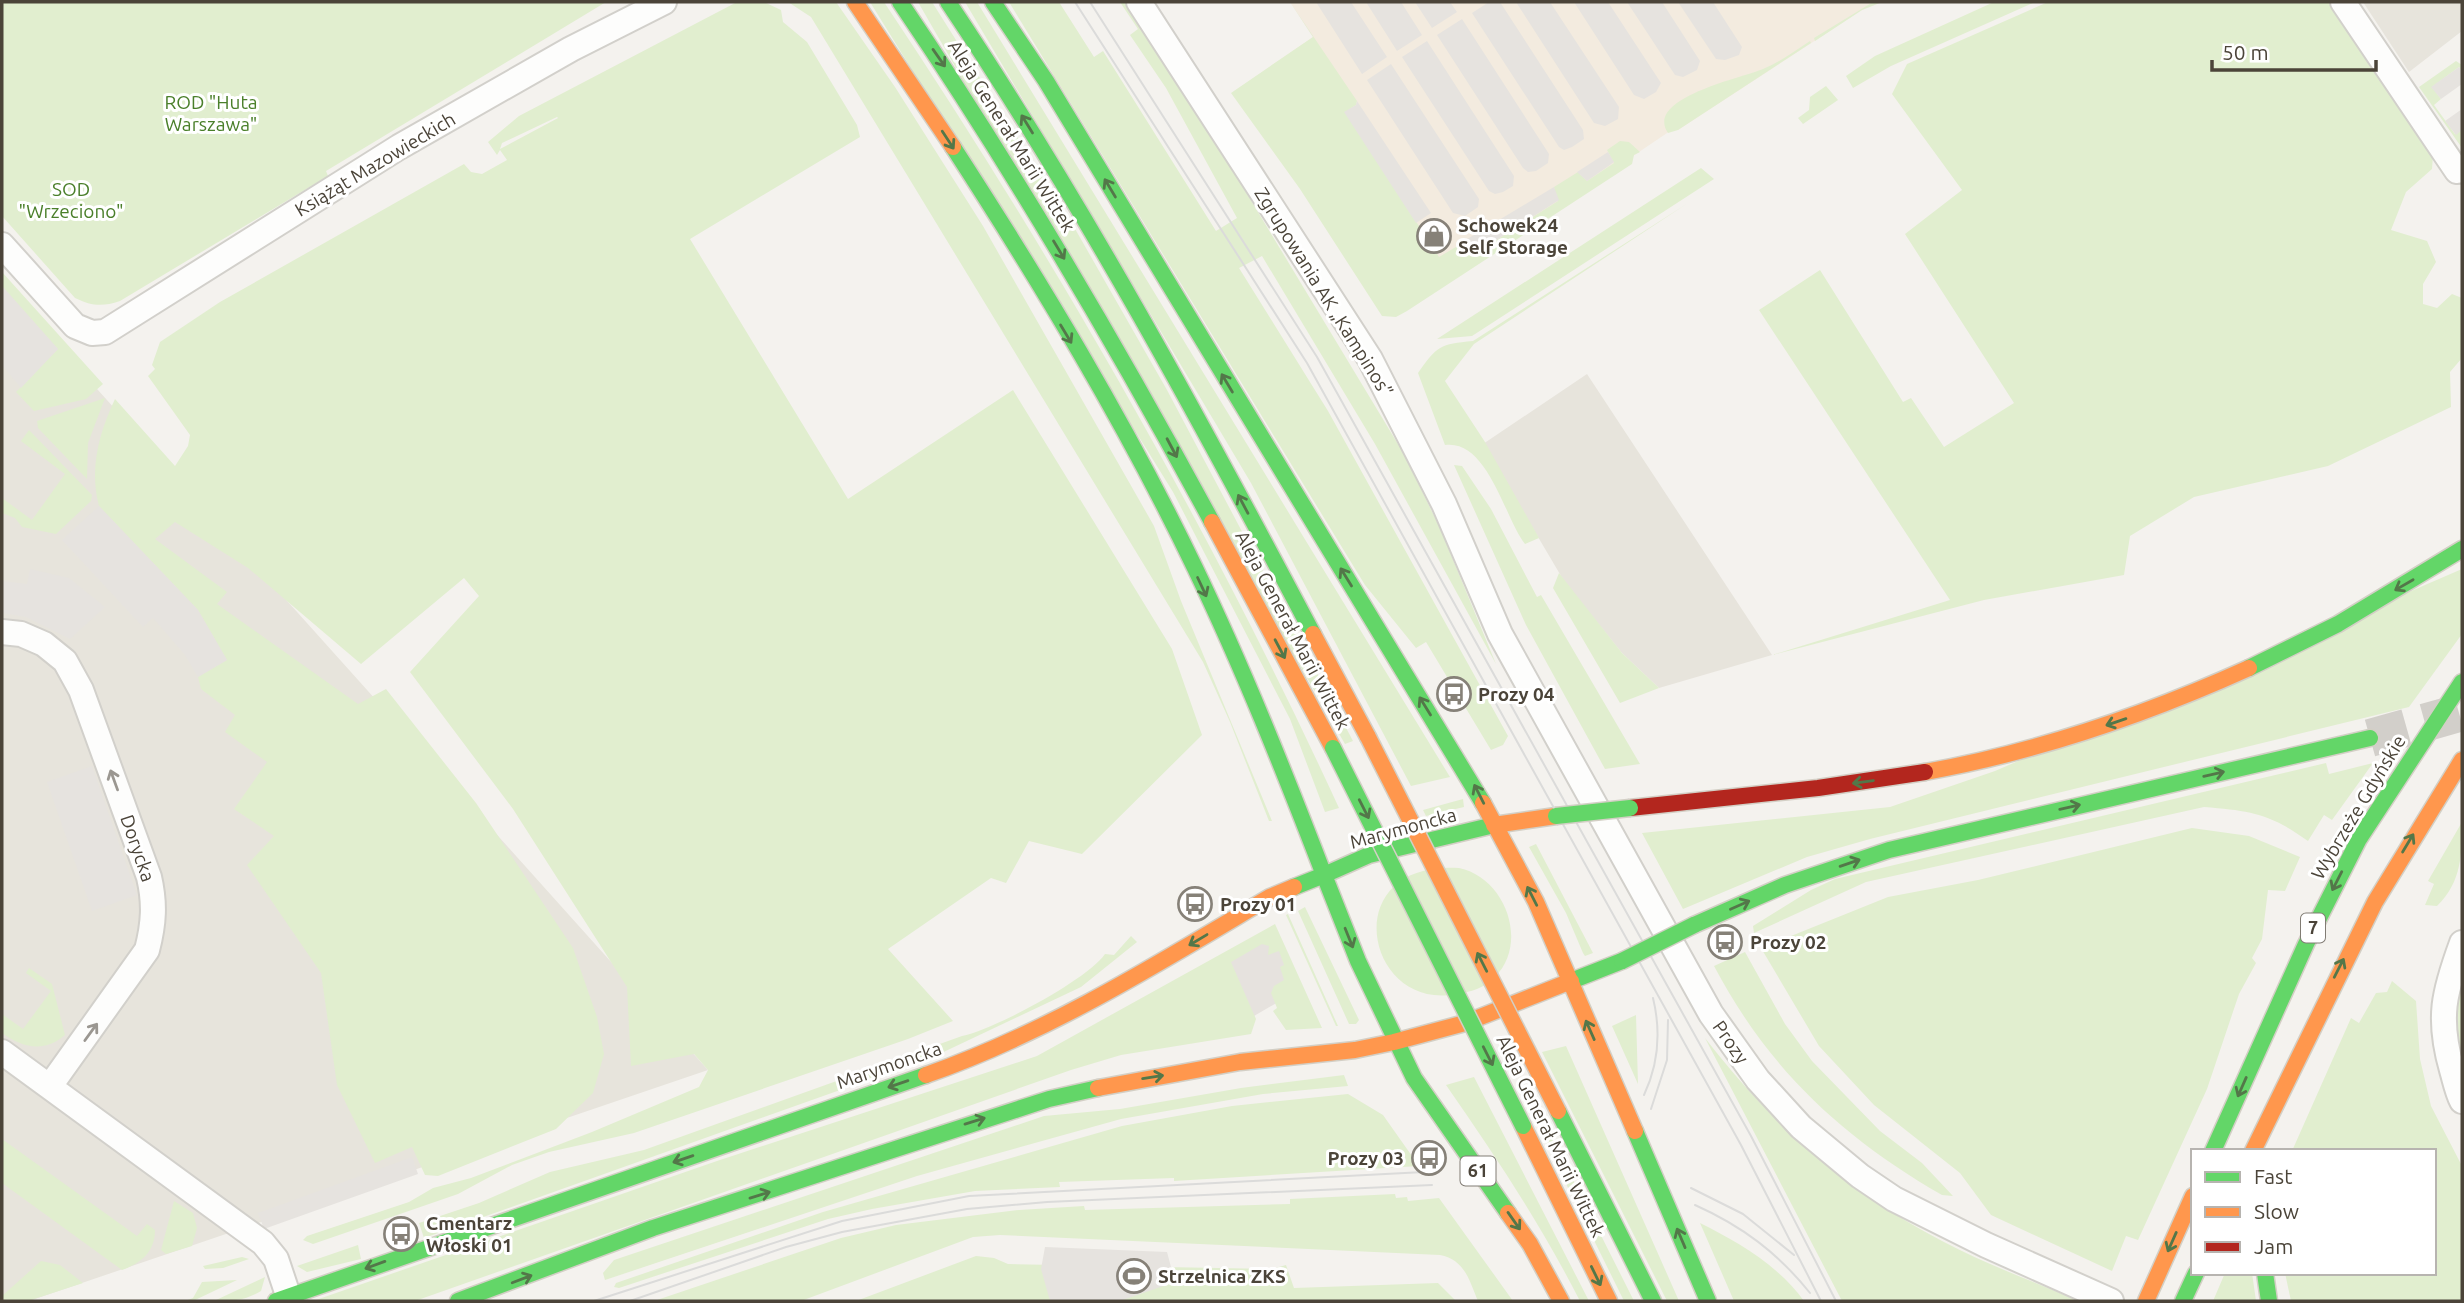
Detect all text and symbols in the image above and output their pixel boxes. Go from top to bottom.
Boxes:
scale bar [2212,28,2376,72]
street label: Aleja Generał Marii Wittek [944,36,1080,236]
text: 50 m [2222,40,2269,64]
one-way arrow [932,47,946,67]
park label: ROD "Huta Warszawa" [164,91,258,135]
street label: Książąt Mazowieckich [291,107,459,221]
one-way arrow [1020,114,1034,134]
one-way arrow [941,129,955,149]
park label: SOD "Wrzeciono" [18,178,124,222]
one-way arrow [1102,179,1116,199]
street label: Zgrupowania AK „Kampinos” [1250,183,1398,401]
place label: Schowek24 Self Storage [1458,214,1568,258]
shop icon: Schowek24 Self Storage [1415,217,1453,255]
one-way arrow [1053,240,1067,260]
one-way arrow [1060,323,1074,343]
one-way arrow [1220,374,1234,394]
one-way arrow [1166,437,1179,458]
one-way arrow [1236,494,1250,514]
street label: Aleja Generał Marii Wittek [1231,527,1355,734]
one-way arrow [1338,568,1352,588]
one-way arrow [1196,576,1209,597]
one-way arrow [2395,579,2415,593]
one-way arrow [1273,638,1287,658]
bus stop icon: Prozy 04 [1435,675,1473,713]
place label: Prozy 04 [1478,683,1555,705]
one-way arrow [1418,697,1432,717]
one-way arrow [2105,716,2127,729]
street label: Wybrzeże Gdyńskie [2306,731,2410,883]
one-way arrow [2203,767,2225,780]
one-way arrow [107,770,119,792]
one-way arrow [1852,776,1874,789]
one-way arrow [1471,784,1485,805]
one-way arrow [1357,798,1371,819]
one-way arrow [2058,800,2081,814]
street label: Marymoncka [1347,803,1459,853]
street label: Dorycka [116,812,160,884]
one-way arrow [2402,833,2416,853]
one-way arrow [1838,856,1860,868]
one-way arrow [2330,870,2343,891]
bus stop icon: Prozy 01 [1176,885,1214,923]
one-way arrow [1525,887,1539,907]
place label: Prozy 01 [1220,893,1297,915]
one-way arrow [1728,898,1750,911]
road number: 7 [2301,914,2325,943]
bus stop icon: Prozy 02 [1706,923,1744,961]
one-way arrow [1344,927,1357,948]
place label: Prozy 02 [1750,931,1827,953]
one-way arrow [1189,932,1208,947]
one-way arrow [1475,952,1489,973]
one-way arrow [2332,958,2346,979]
street label: Prozy [1708,1016,1754,1068]
one-way arrow [1583,1020,1596,1041]
one-way arrow [84,1023,98,1042]
street label: Aleja Generał Marii Wittek [1492,1031,1610,1241]
street label: Marymoncka [834,1037,944,1093]
one-way arrow [1481,1045,1495,1066]
one-way arrow [1141,1070,1164,1083]
one-way arrow [2235,1076,2248,1098]
one-way arrow [887,1079,909,1091]
one-way arrow [963,1114,985,1127]
bus stop icon: Prozy 03 [1410,1139,1448,1177]
place label: Prozy 03 [1327,1147,1404,1169]
legend [2191,1149,2436,1275]
one-way arrow [672,1154,694,1166]
road number: 61 [1460,1156,1496,1186]
text: Fast [2254,1164,2292,1188]
one-way arrow [748,1188,770,1200]
text: Slow [2254,1199,2299,1223]
one-way arrow [1507,1211,1521,1230]
place label: Cmentarz Włoski 01 [426,1212,513,1256]
bus stop icon: Cmentarz Włoski 01 [382,1215,420,1253]
one-way arrow [1674,1228,1687,1250]
one-way arrow [2165,1231,2178,1252]
text: Jam [2254,1234,2293,1258]
sports icon: Strzelnica ZKS [1115,1257,1153,1295]
one-way arrow [365,1260,386,1273]
place label: Strzelnica ZKS [1158,1265,1286,1287]
one-way arrow [1590,1265,1604,1286]
one-way arrow [511,1271,532,1284]

